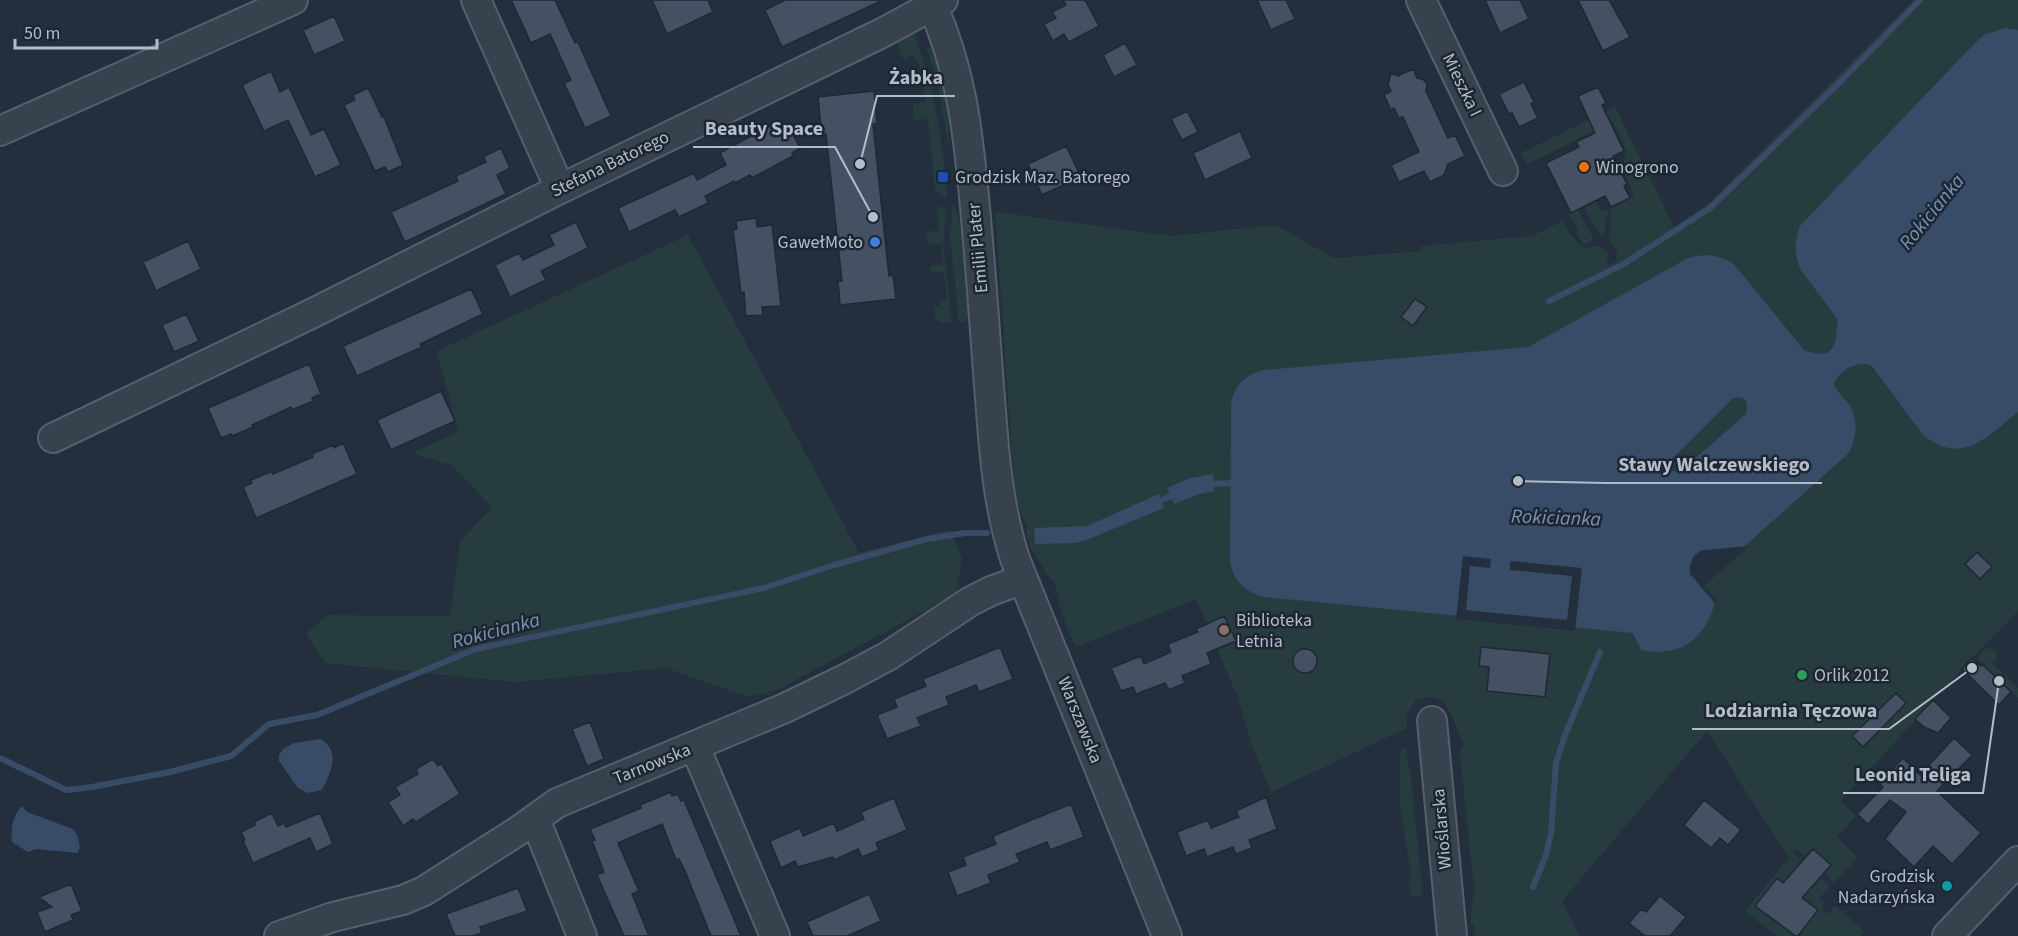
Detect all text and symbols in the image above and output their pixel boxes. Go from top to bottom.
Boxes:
scale bar [15,12,158,50]
text: 50 m [24,21,60,46]
street label: Mieszka I [1436,49,1488,121]
callout: Żabka [877,58,955,96]
text: Żabka [889,64,943,92]
callout: Beauty Space [693,109,835,147]
text: Beauty Space [705,115,823,143]
street label: Stefana Batorego [547,125,673,203]
place label: Winogrono [1596,155,1679,180]
marker: Winogrono [1577,160,1591,174]
place label: Grodzisk Maz. Batorego [955,165,1130,190]
water label: Rokicianka [1893,168,1971,256]
marker: Grodzisk Maz. Batorego [936,170,950,184]
street label: Emilii Plater [962,201,994,294]
place label: GawełMoto [778,230,863,255]
marker: GawełMoto [868,235,882,249]
callout: Stawy Walczewskiego [1606,445,1822,483]
text: Stawy Walczewskiego [1618,451,1810,479]
water label: Rokicianka [1511,502,1602,534]
water label: Rokicianka [449,606,543,656]
place label: Biblioteka Letnia [1236,608,1312,654]
marker: Biblioteka Letnia [1217,623,1231,637]
place label: Orlik 2012 [1814,663,1890,688]
marker: Orlik 2012 [1795,668,1809,682]
street label: Warszawska [1051,673,1109,767]
callout: Lodziarnia Tęczowa [1692,691,1889,729]
text: Lodziarnia Tęczowa [1705,697,1877,725]
street label: Tarnowska [610,737,694,791]
callout: Leonid Teliga [1843,755,1983,793]
text: Leonid Teliga [1855,761,1971,789]
street label: Wioślarska [1426,788,1458,870]
place label: Grodzisk Nadarzyńska [1838,864,1935,910]
marker: Grodzisk Nadarzyńska [1940,879,1954,893]

